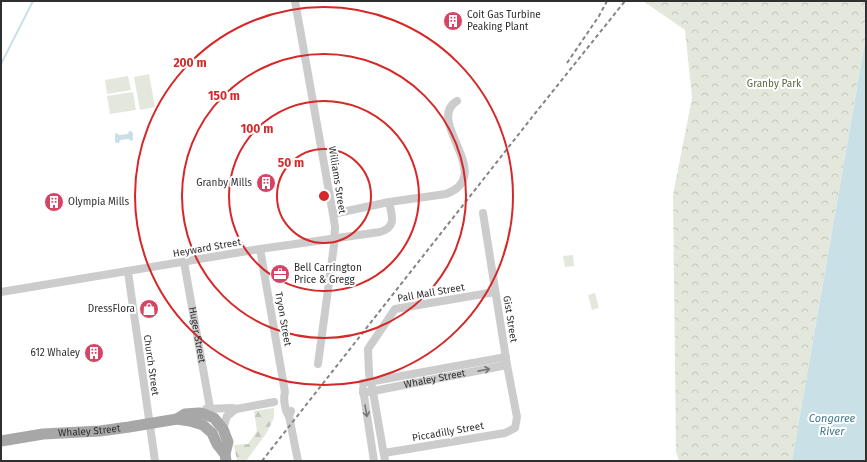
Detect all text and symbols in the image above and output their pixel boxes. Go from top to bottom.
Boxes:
place label: Coit Gas Turbine Peaking Plant [467,9,541,33]
building icon: Coit Gas Turbine Peaking Plant [442,10,464,32]
text: 200 m [173,56,207,70]
park label: Granby Park [747,78,802,90]
text: 150 m [208,89,240,103]
text: 100 m [241,122,273,136]
street label: Williams Street [326,145,348,215]
text: 50 m [278,156,304,170]
building icon: Granby Mills [255,172,277,194]
place label: Granby Mills [196,177,252,189]
centre of rings [317,189,331,203]
building icon: Olympia Mills [43,191,65,213]
place label: Olympia Mills [68,196,130,208]
street label: Heyward Street [172,236,242,260]
place label: Bell Carrington Price & Gregg [294,262,362,286]
office icon: Bell Carrington Price & Gregg [269,263,291,285]
street label: Pall Mall Street [397,281,466,305]
street label: Tryon Street [272,291,294,348]
street label: Gist Street [500,295,520,344]
shop icon: DressFlora [138,298,160,320]
place label: DressFlora [88,303,135,315]
street label: Huger Street [186,306,208,364]
street label: Church Street [141,334,161,396]
building icon: 612 Whaley [83,342,105,364]
place label: 612 Whaley [31,347,80,359]
one-way arrow [477,366,490,374]
street label: Whaley Street [403,367,467,391]
one-way arrow [362,404,370,417]
water label: Congaree River [809,412,856,438]
street label: Piccadilly Street [411,420,485,444]
street label: Whaley Street [58,422,122,439]

